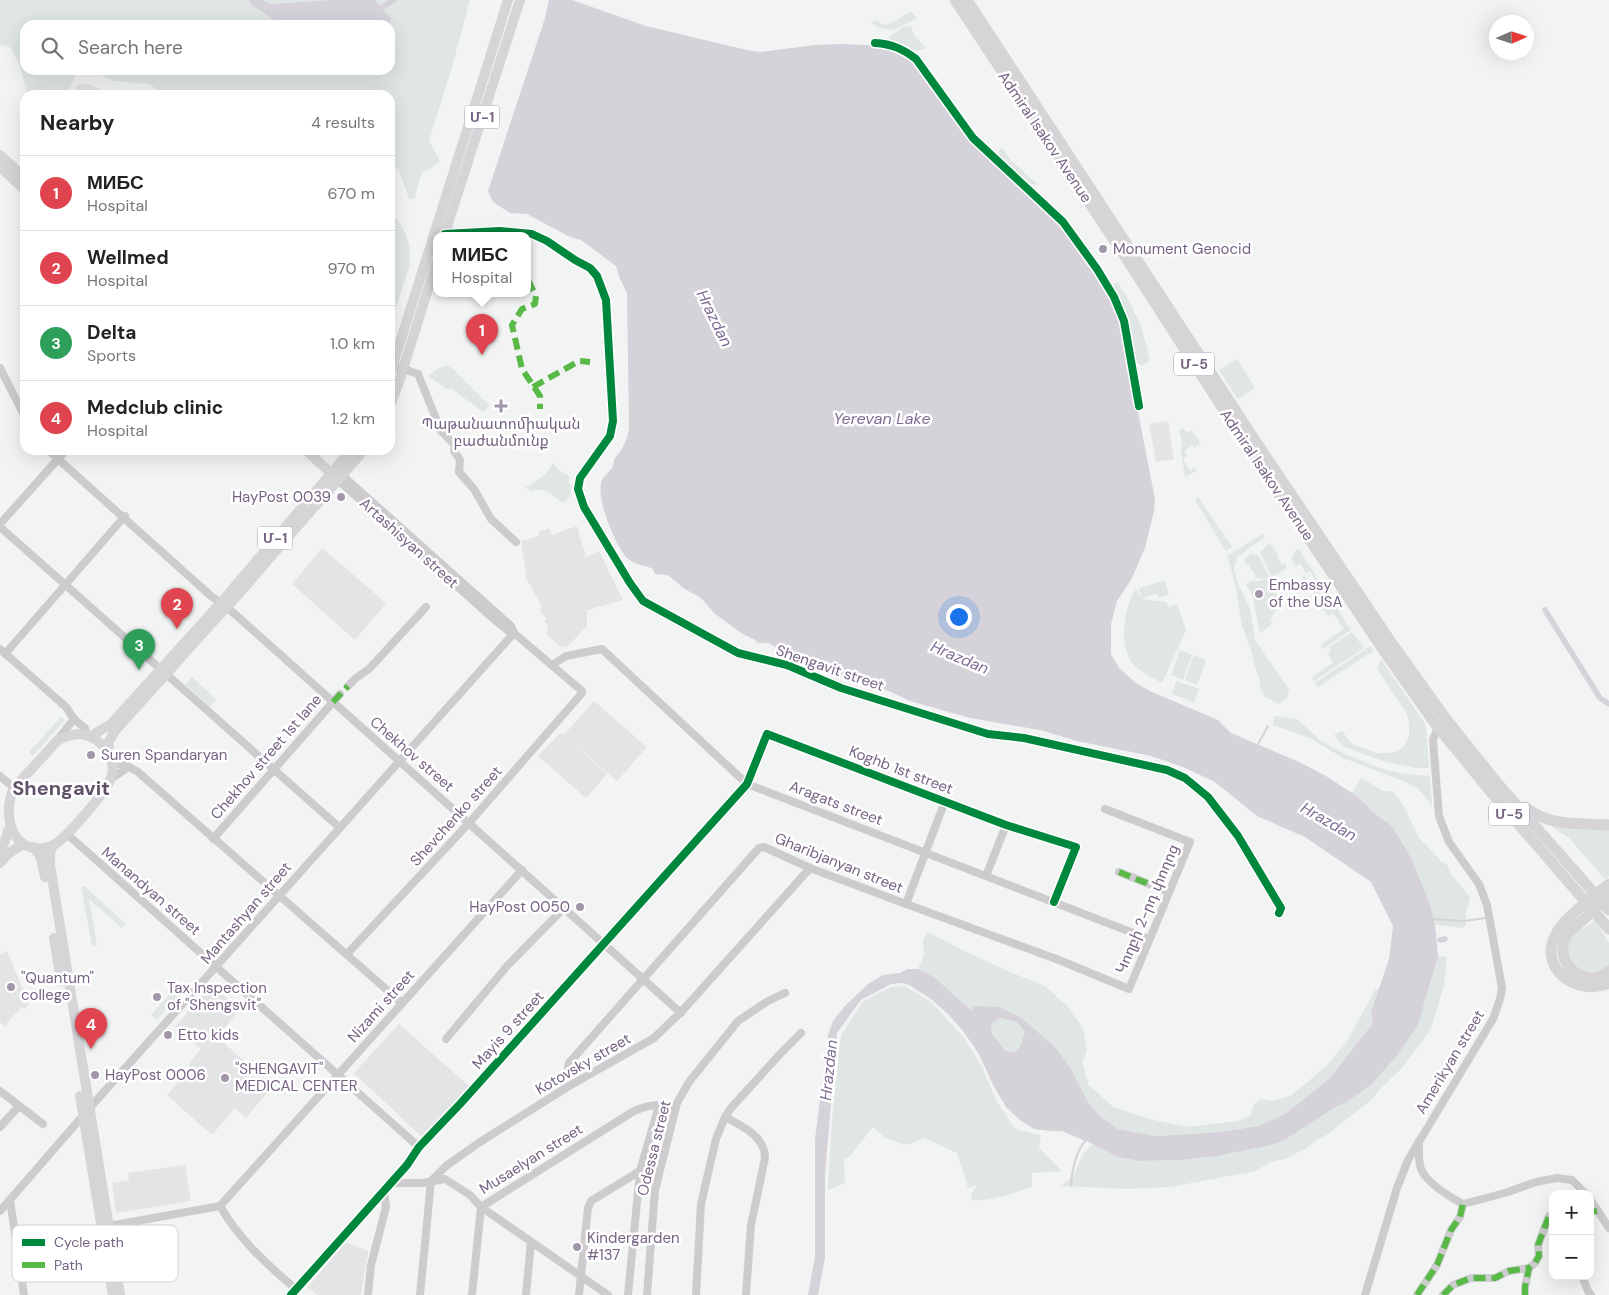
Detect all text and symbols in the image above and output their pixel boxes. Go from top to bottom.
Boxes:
north arrow [1489,15,1534,60]
search box [20,20,395,75]
icon: search [38,34,66,62]
text: Search here [78,35,183,60]
street label: Admiral Isakov Avenue [993,67,1097,207]
road number: Մ-1 [464,105,500,128]
text: Nearby [40,109,114,137]
text: 4 results [311,112,375,133]
text: МИБС [87,170,144,195]
text: 1 [53,183,59,204]
text: 670 m [328,183,375,204]
text: Hospital [87,195,148,216]
popup [433,232,531,297]
place label: Monument Genocid [1113,239,1251,259]
text: МИБС [452,242,508,267]
marker: Monument Genocid [1097,243,1109,255]
text: Wellmed [87,245,169,270]
text: 2 [51,258,61,279]
text: 970 m [328,258,375,279]
text: Hospital [452,267,512,288]
text: Hospital [87,270,148,291]
water label: Hrazdan [692,286,737,350]
pin: 1 [466,314,498,355]
text: Delta [87,320,136,345]
text: 3 [51,333,61,354]
text: 1.0 km [330,333,375,354]
text: Sports [87,345,136,366]
road number: Մ-5 [1174,352,1214,376]
text: Medclub clinic [87,395,223,420]
marker: Պաթանատոմիական բաժանմունք [494,399,508,413]
street label: Admiral Isakov Avenue [1215,405,1319,545]
text: 4 [51,408,61,429]
text: 1.2 km [331,408,375,429]
water label: Yerevan Lake [833,408,931,429]
place label: Պաթանատոմիական բաժանմունք [422,414,581,451]
text: Hospital [87,420,148,441]
place label: HayPost 0039 [232,487,331,507]
marker: HayPost 0039 [335,491,347,503]
street label: Artashisyan street [355,493,463,593]
road number: Մ-1 [258,526,292,550]
place label: Embassy of the USA [1269,575,1343,612]
pin: 2 [161,588,193,629]
marker: Embassy of the USA [1253,588,1265,600]
your location [946,604,972,630]
pin: 3 [123,629,155,670]
water label: Hrazdan [928,636,992,679]
street label: Shengavit street [773,640,887,696]
street label: Chekhov street 1st lane [206,690,326,824]
street label: Chekhov street [366,712,458,796]
street label: Koghb 1st street [846,741,956,799]
place label: Suren Spandaryan [101,745,227,765]
marker: Suren Spandaryan [85,749,97,761]
street label: Shevchenko street [406,762,506,870]
district label: Shengavit [12,775,110,801]
street label: Aragats street [786,776,886,830]
water label: Hrazdan [1297,797,1360,846]
road number: Մ-5 [1489,802,1529,826]
street label: Gharibjanyan street [772,828,906,898]
street label: Կողբի 2-րդ փողոց [1111,841,1183,977]
street label: Manandyan street [97,842,205,940]
street label: Mantashyan street [196,858,296,968]
place label: HayPost 0050 [469,897,570,917]
marker: HayPost 0050 [574,901,586,913]
street label: Nizami street [343,965,419,1046]
place label: "Quantum" college [21,968,94,1005]
place label: Tax Inspection of "Shengsvit" [167,978,267,1015]
marker: "Quantum" college [5,981,17,993]
street label: Mayis 9 street [468,987,548,1073]
marker: Tax Inspection of "Shengsvit" [151,991,163,1003]
street label: Amerikyan street [1411,1006,1489,1118]
pin: 4 [75,1008,107,1049]
place label: Etto kids [178,1025,239,1045]
marker: Etto kids [162,1029,174,1041]
street label: Kotovsky street [532,1029,634,1099]
water label: Hrazdan [815,1039,842,1102]
place label: "SHENGAVIT" MEDICAL CENTER [235,1059,358,1096]
place label: HayPost 0006 [105,1065,206,1085]
marker: HayPost 0006 [89,1069,101,1081]
marker: "SHENGAVIT" MEDICAL CENTER [219,1072,231,1084]
street label: Odessa street [632,1098,676,1198]
street label: Musaelyan street [475,1119,587,1199]
map controls [1549,1190,1594,1280]
button: + [1549,1190,1594,1235]
legend [12,1225,178,1282]
place label: Kindergarden #137 [587,1228,680,1265]
text: Cycle path [54,1233,124,1251]
button: − [1549,1235,1594,1280]
marker: Kindergarden #137 [571,1241,583,1253]
text: Path [54,1256,83,1274]

